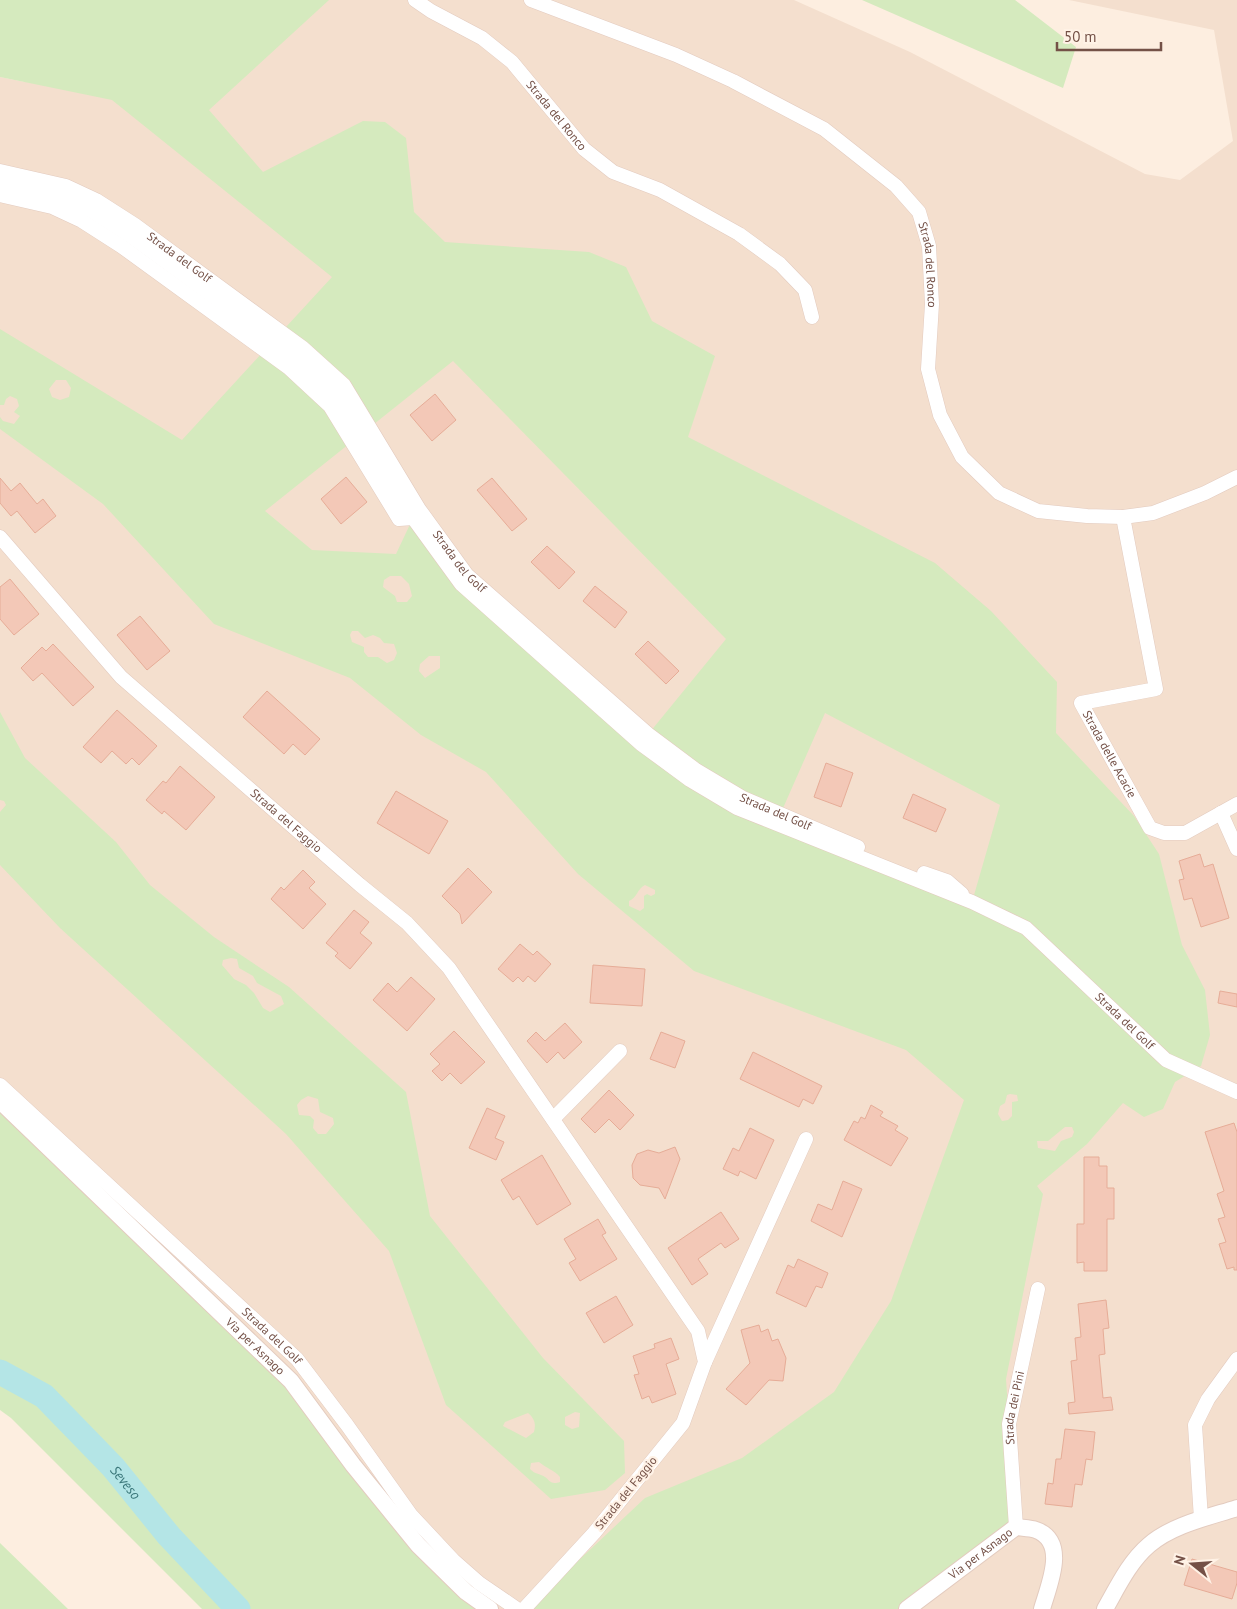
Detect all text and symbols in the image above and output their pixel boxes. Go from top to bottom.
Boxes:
scale bar [1057,20,1161,52]
text: 50 m [1064,27,1097,46]
street label: Strada del Ronco [523,77,590,153]
street label: Strada del Ronco [915,220,940,308]
street label: Strada del Golf [144,228,216,286]
street label: Strada del Golf [430,527,491,596]
street label: Strada delle Acacie [1080,708,1140,800]
street label: Strada del Faggio [248,785,325,856]
street label: Strada del Golf [737,789,815,834]
street label: Strada del Golf [1092,989,1159,1053]
street label: Strada del Golf [239,1304,307,1368]
street label: Via per Asnago [222,1314,288,1378]
street label: Strada dei Pini [1001,1369,1027,1445]
street label: Strada del Faggio [591,1453,660,1532]
water label: Seveso [106,1462,145,1503]
street label: Via per Asnago [944,1524,1015,1583]
north arrow [1167,1539,1217,1589]
text: N [1170,1553,1190,1567]

